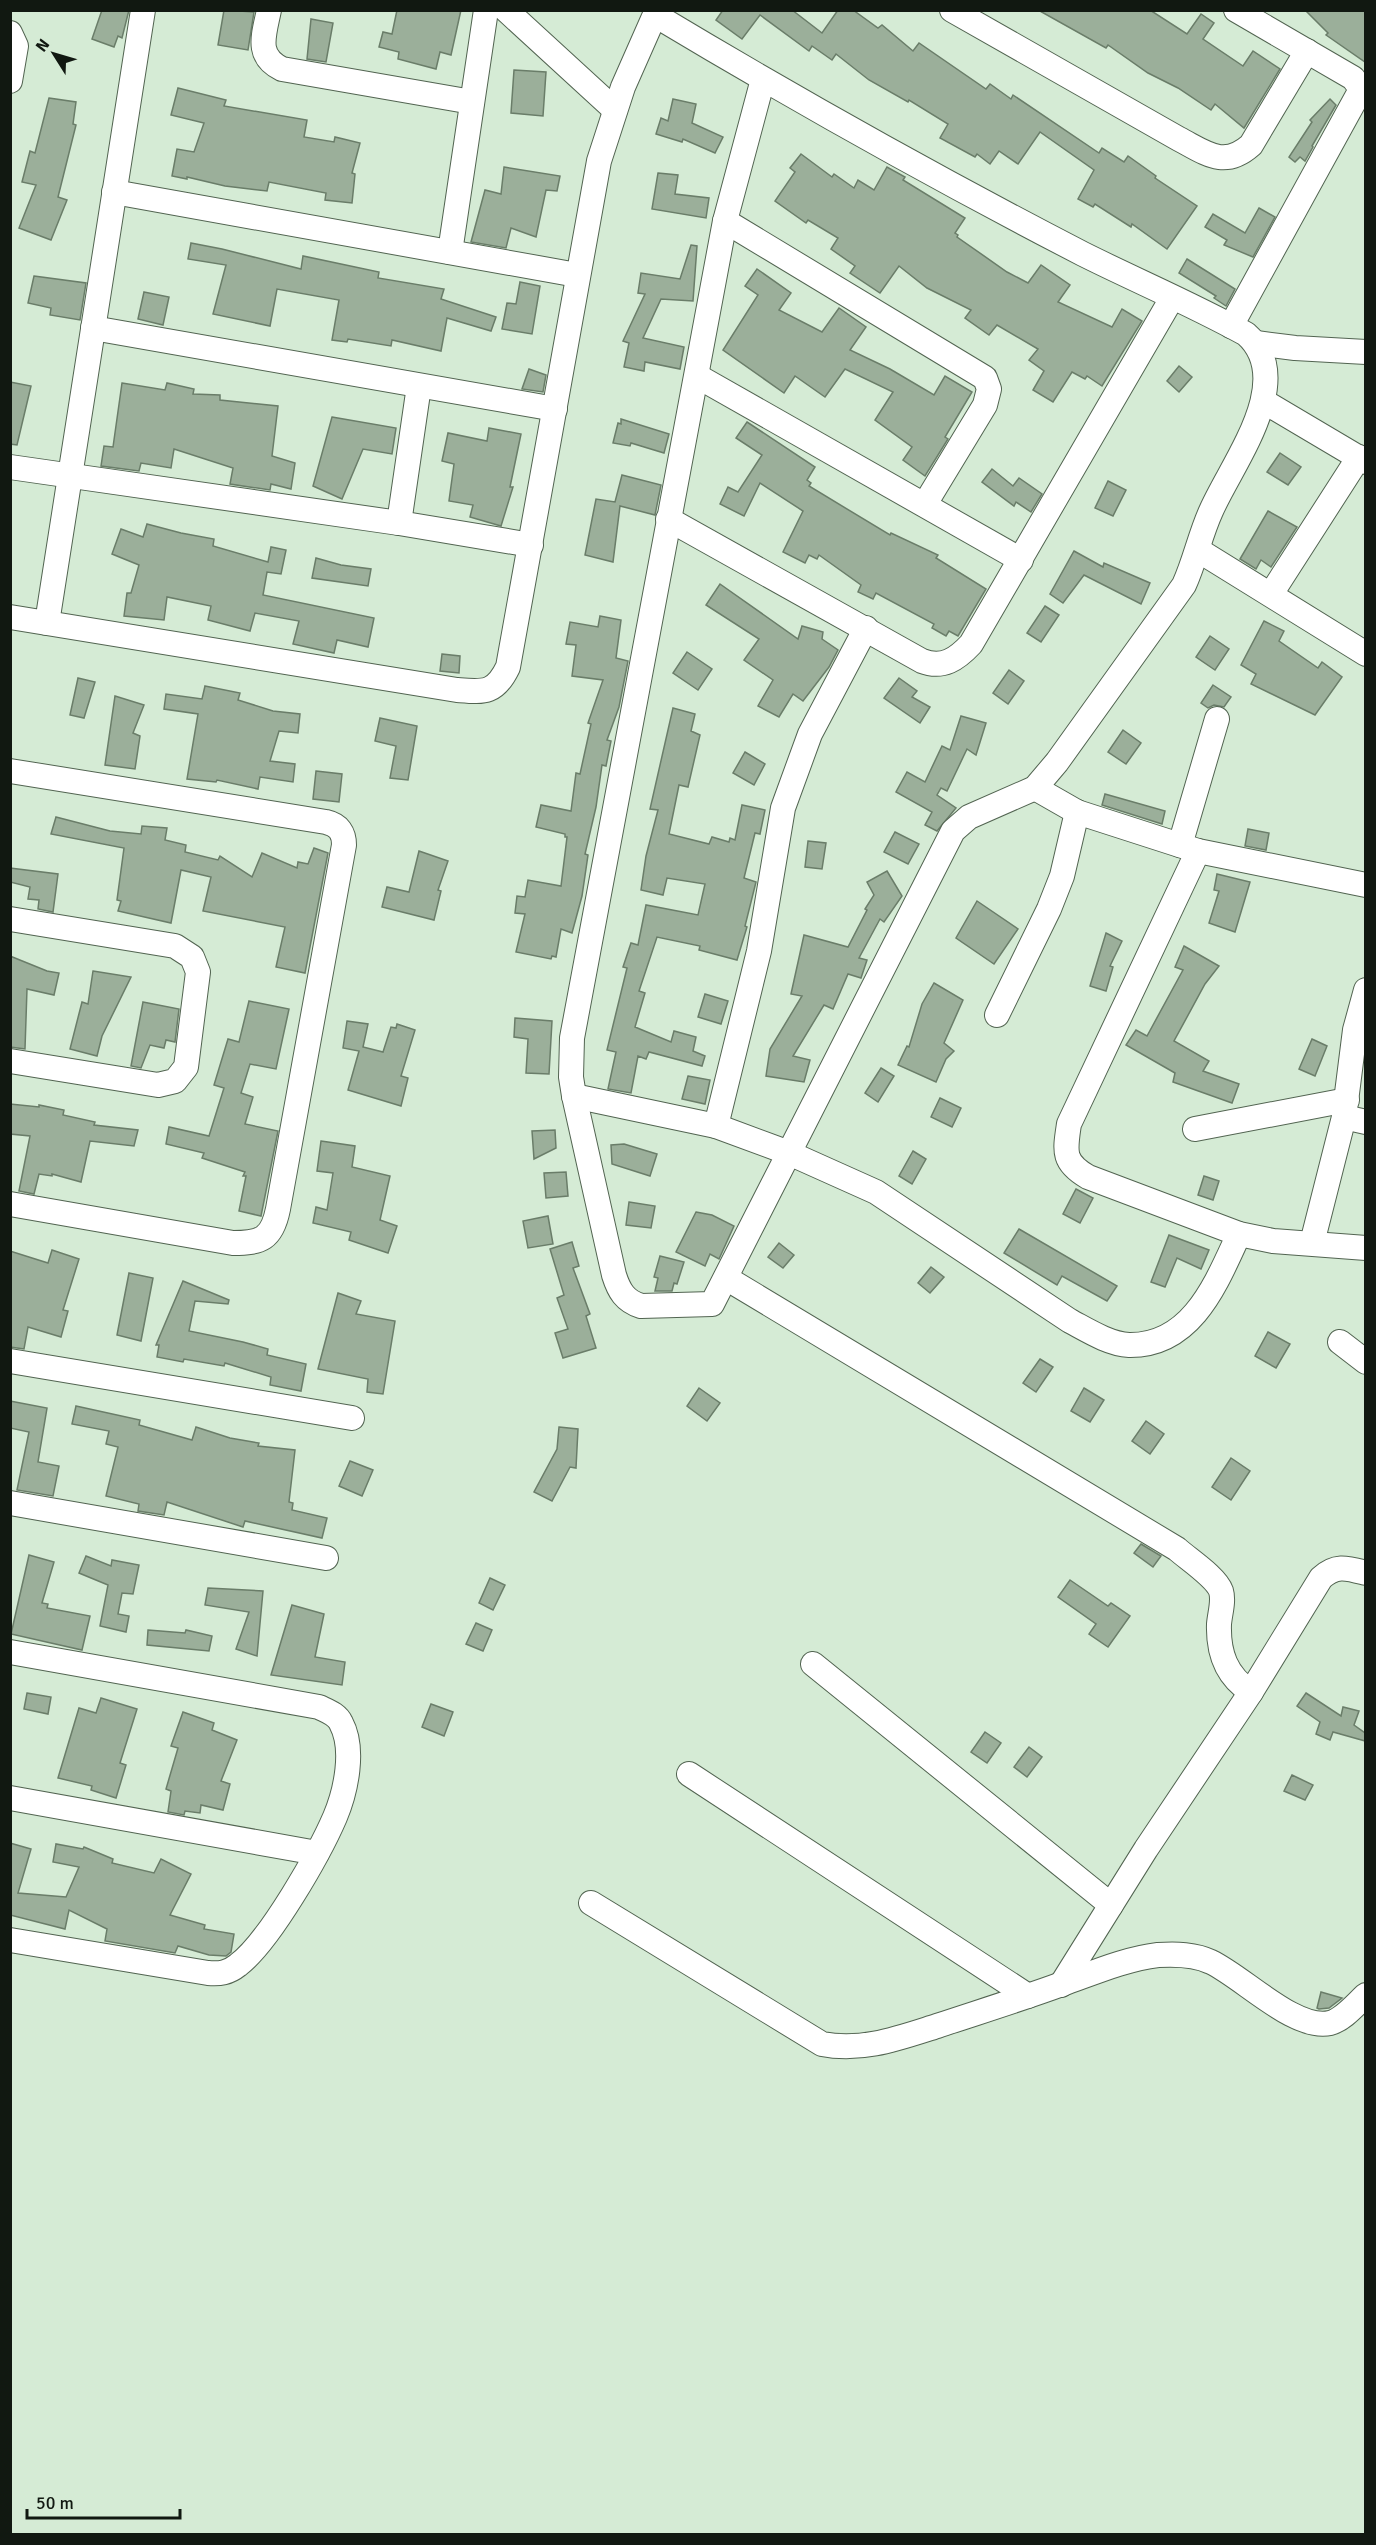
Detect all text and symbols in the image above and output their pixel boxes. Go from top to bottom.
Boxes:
north arrow [24,24,84,84]
text: N [31,35,54,56]
scale bar [27,2482,180,2520]
text: 50 m [36,2492,74,2514]

